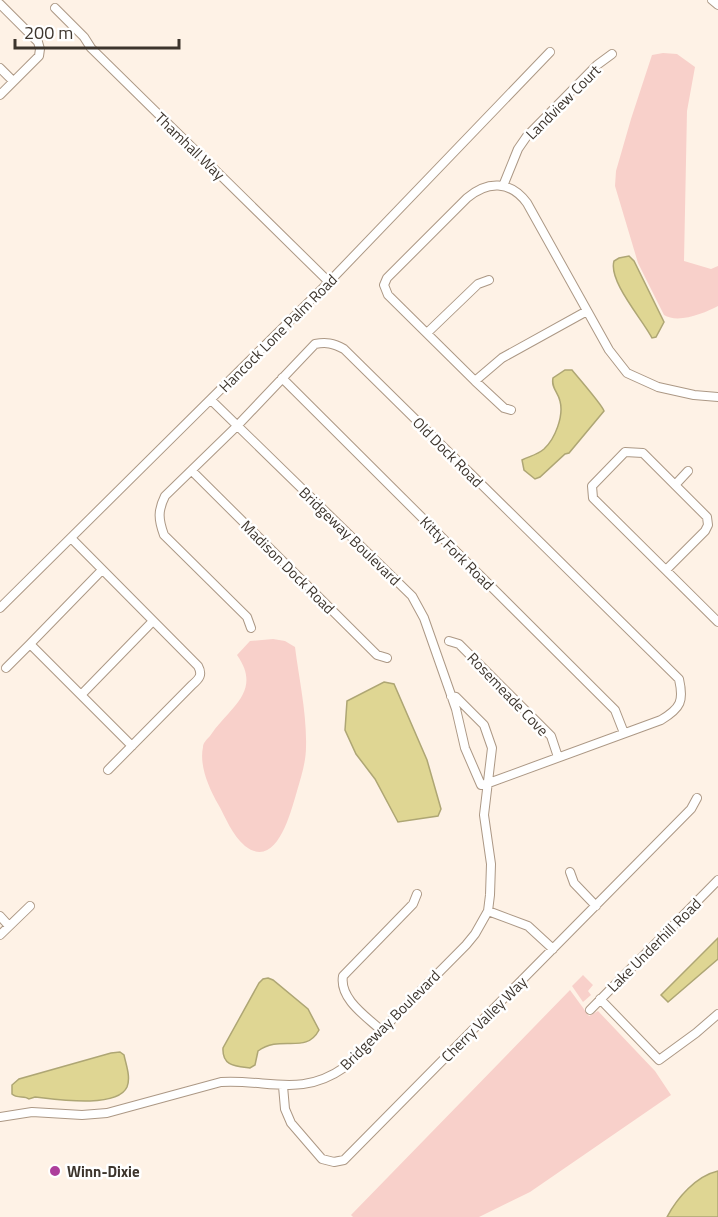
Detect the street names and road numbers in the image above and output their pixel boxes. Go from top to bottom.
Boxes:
street label: Landview Court [520,59,606,145]
street label: Thamhall Way [150,107,230,185]
street label: Hancock Lone Palm Road [214,269,342,397]
street label: Old Dock Road [407,411,489,493]
street label: Bridgeway Boulevard [294,481,406,591]
street label: Kitty Fork Road [415,511,499,595]
street label: Madison Dock Road [236,515,340,619]
street label: Rosemeade Cove [462,647,554,741]
street label: Lake Underhill Road [602,893,706,997]
street label: Bridgeway Boulevard [335,965,445,1075]
street label: Cherry Valley Way [436,971,532,1067]

